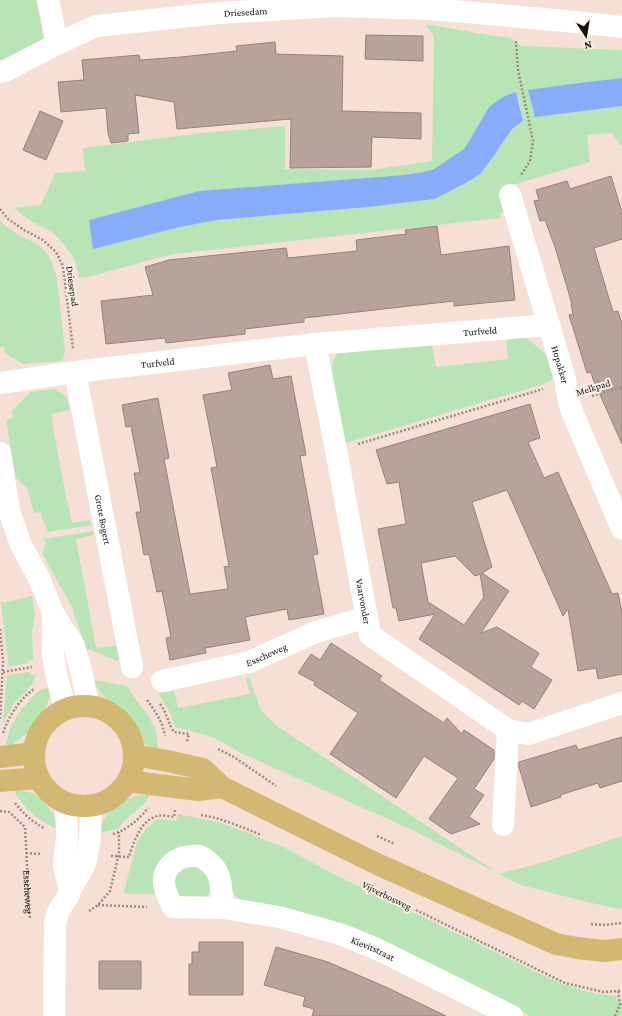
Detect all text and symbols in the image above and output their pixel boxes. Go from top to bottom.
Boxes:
street label: Driesedam [224,5,268,19]
north arrow [566,16,606,56]
text: N [583,39,593,53]
street label: Driesepad [64,265,81,308]
street label: Turfveld [463,324,498,338]
street label: Hopakker [549,345,571,385]
street label: Turfveld [140,355,176,370]
street label: Melkpad [575,377,612,398]
street label: Grote Bogert [93,493,113,546]
street label: Vaarvonder [354,578,373,626]
street label: Esscheweg [245,641,289,668]
street label: Esscheweg [21,870,35,914]
street label: Vijverbosweg [360,879,413,913]
street label: Kievitstraat [350,934,397,963]

